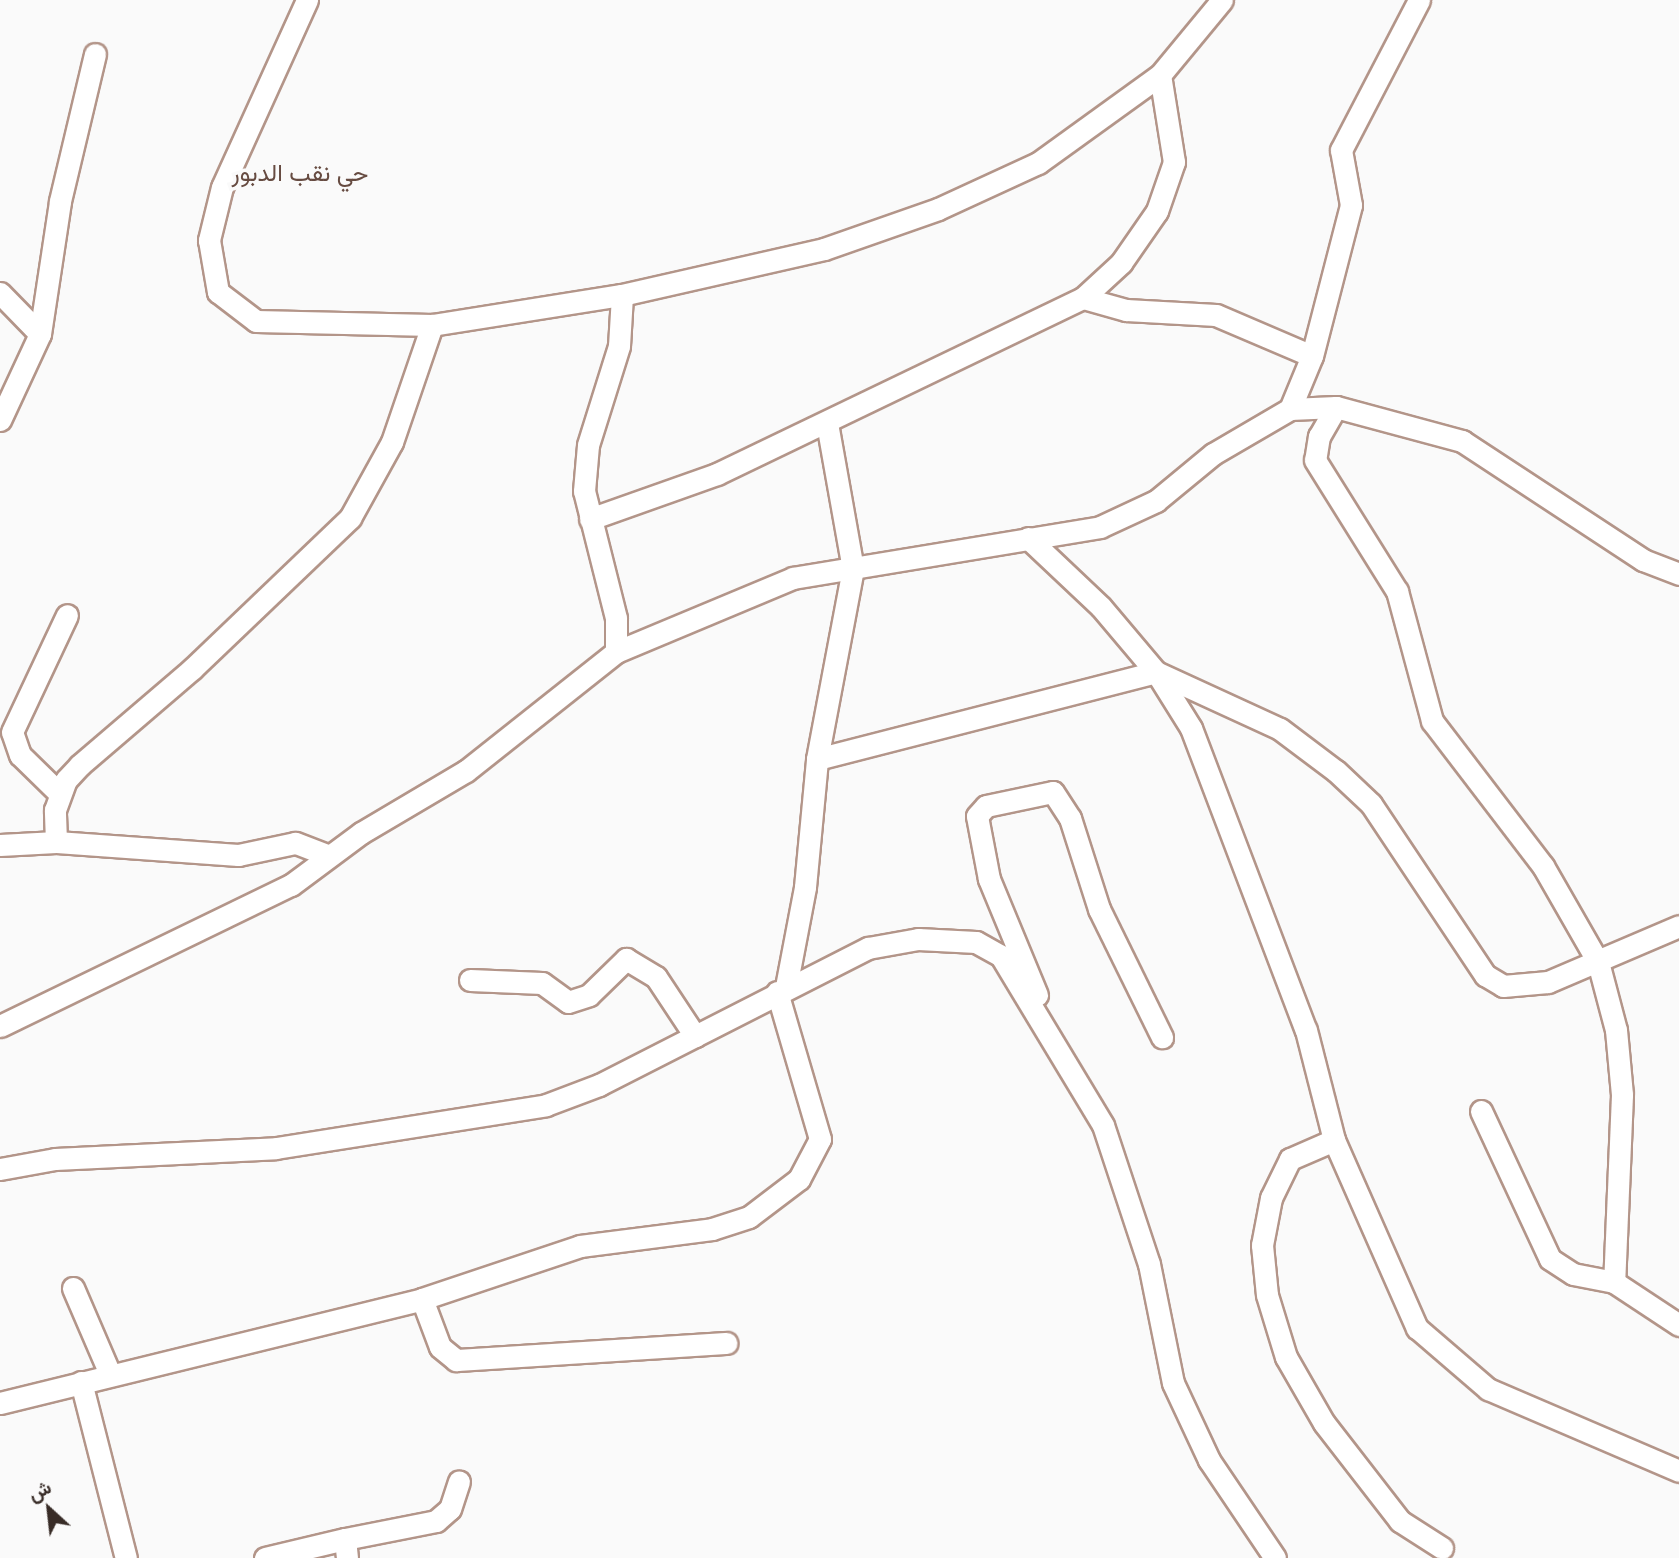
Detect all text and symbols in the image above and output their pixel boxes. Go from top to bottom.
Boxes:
district label: حي نقب الدبور [232,159,368,187]
north arrow [14,1474,84,1544]
text: ش [24,1474,55,1506]

